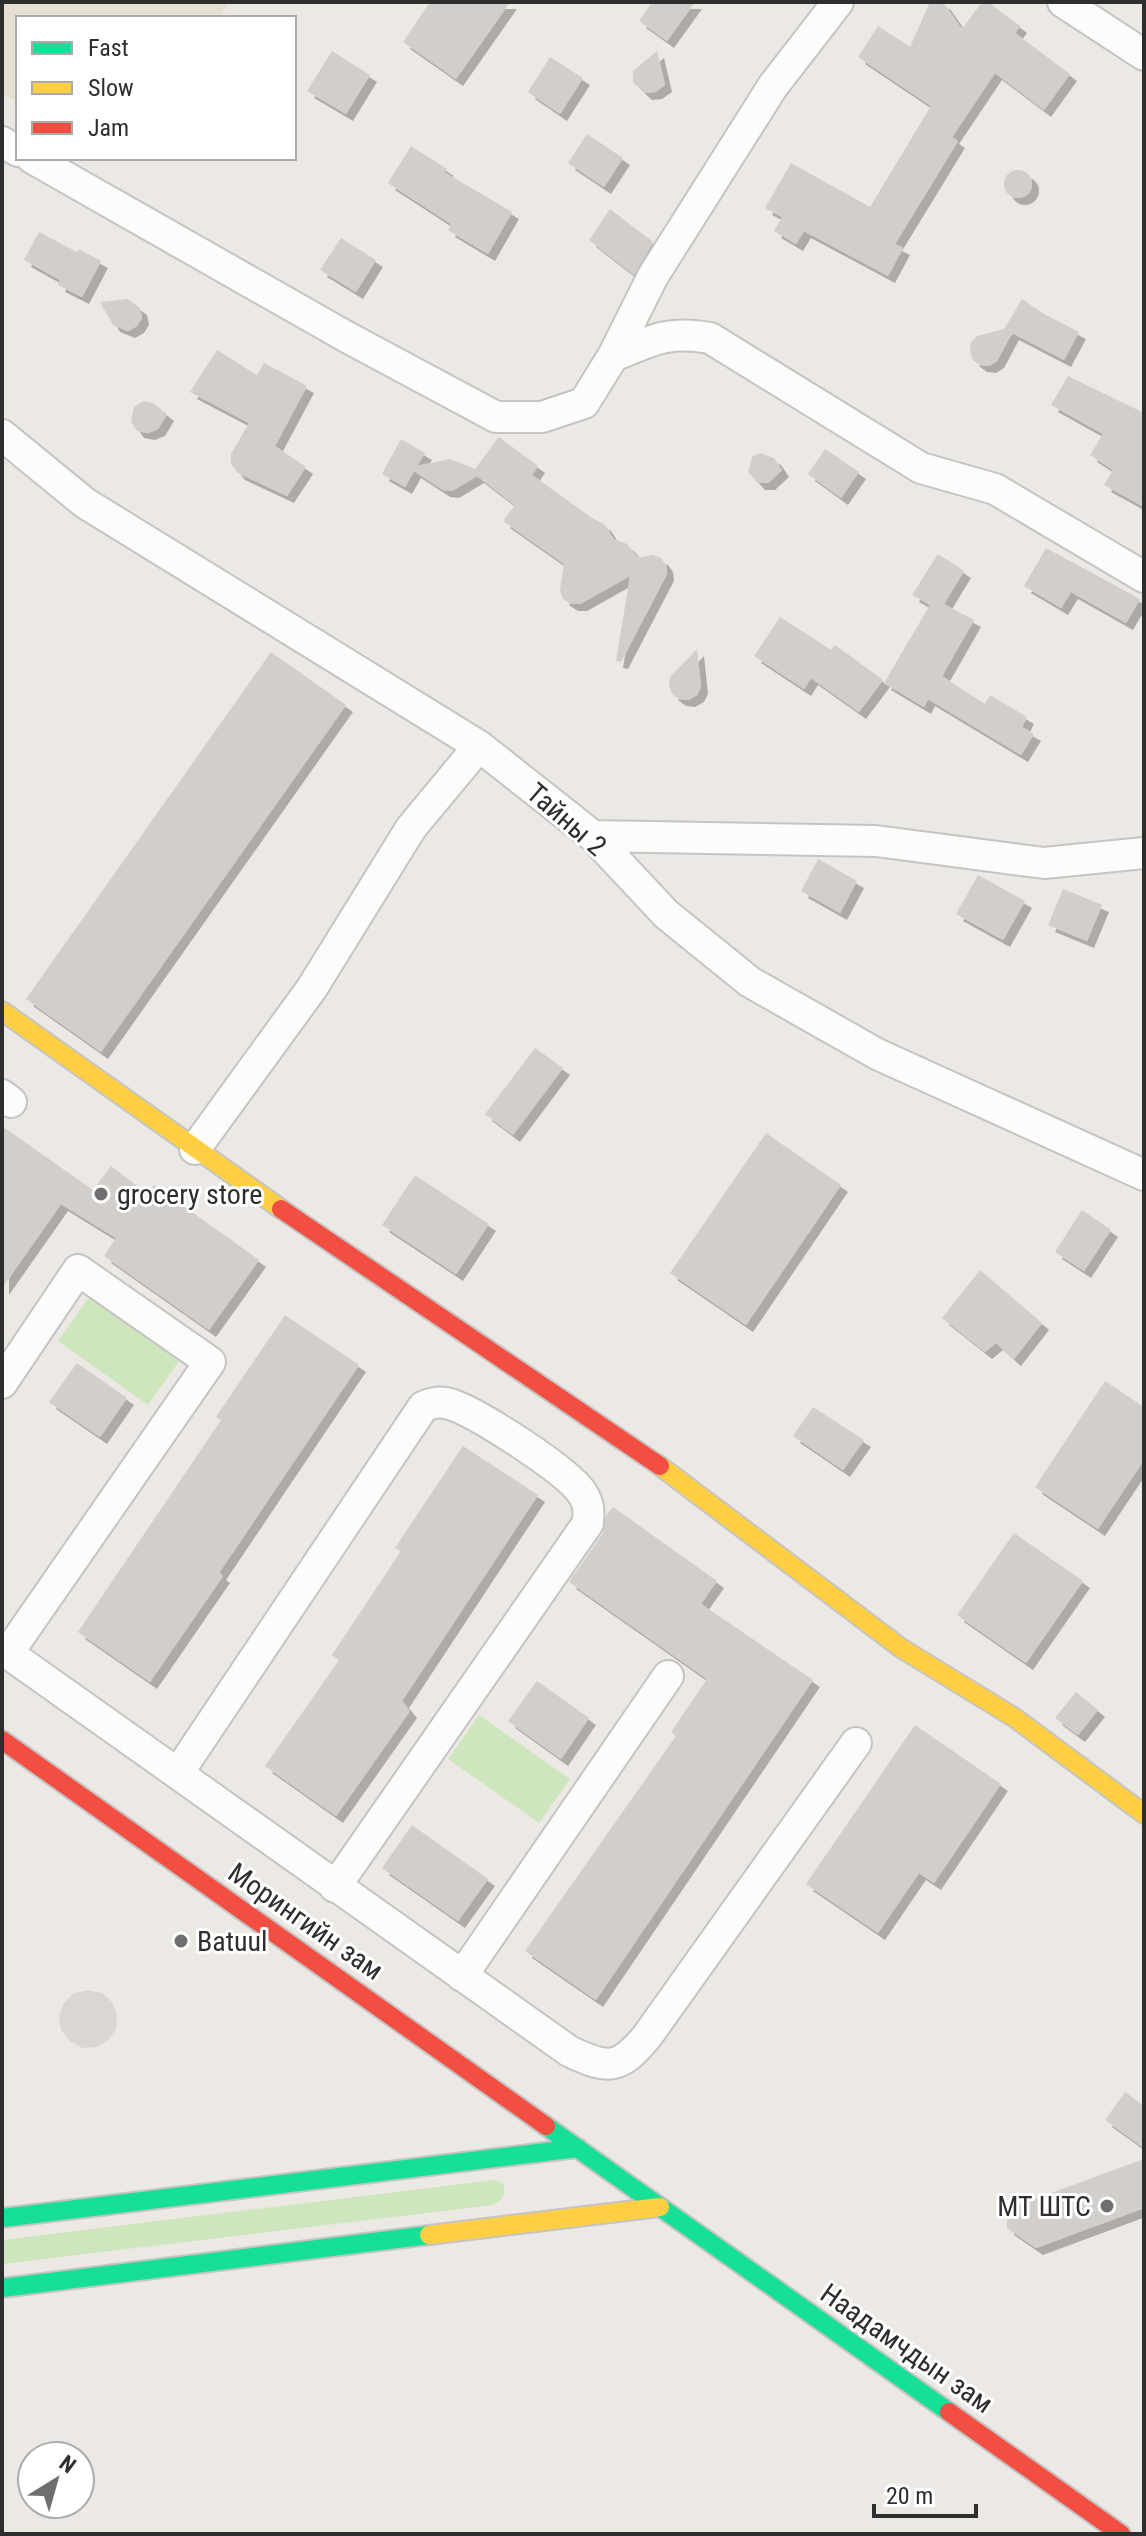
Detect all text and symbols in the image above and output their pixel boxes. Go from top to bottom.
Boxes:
legend [16,16,296,160]
text: Fast [88,34,129,62]
text: Slow [88,74,134,102]
text: Jam [88,114,129,142]
street label: Тайны 2 [520,776,613,863]
place label: grocery store [117,1178,262,1211]
marker: grocery store [92,1185,110,1203]
street label: Морингийн зам [222,1856,389,1987]
place label: Batuul [197,1925,267,1958]
marker: Batuul [172,1932,190,1950]
place label: MT ШТС [997,2190,1091,2223]
marker: MT ШТС [1098,2197,1116,2215]
street label: Наадамчдын зам [814,2277,999,2420]
north arrow [16,2440,96,2520]
text: N [55,2450,81,2478]
scale bar [874,2468,976,2518]
text: 20 m [886,2482,933,2510]

